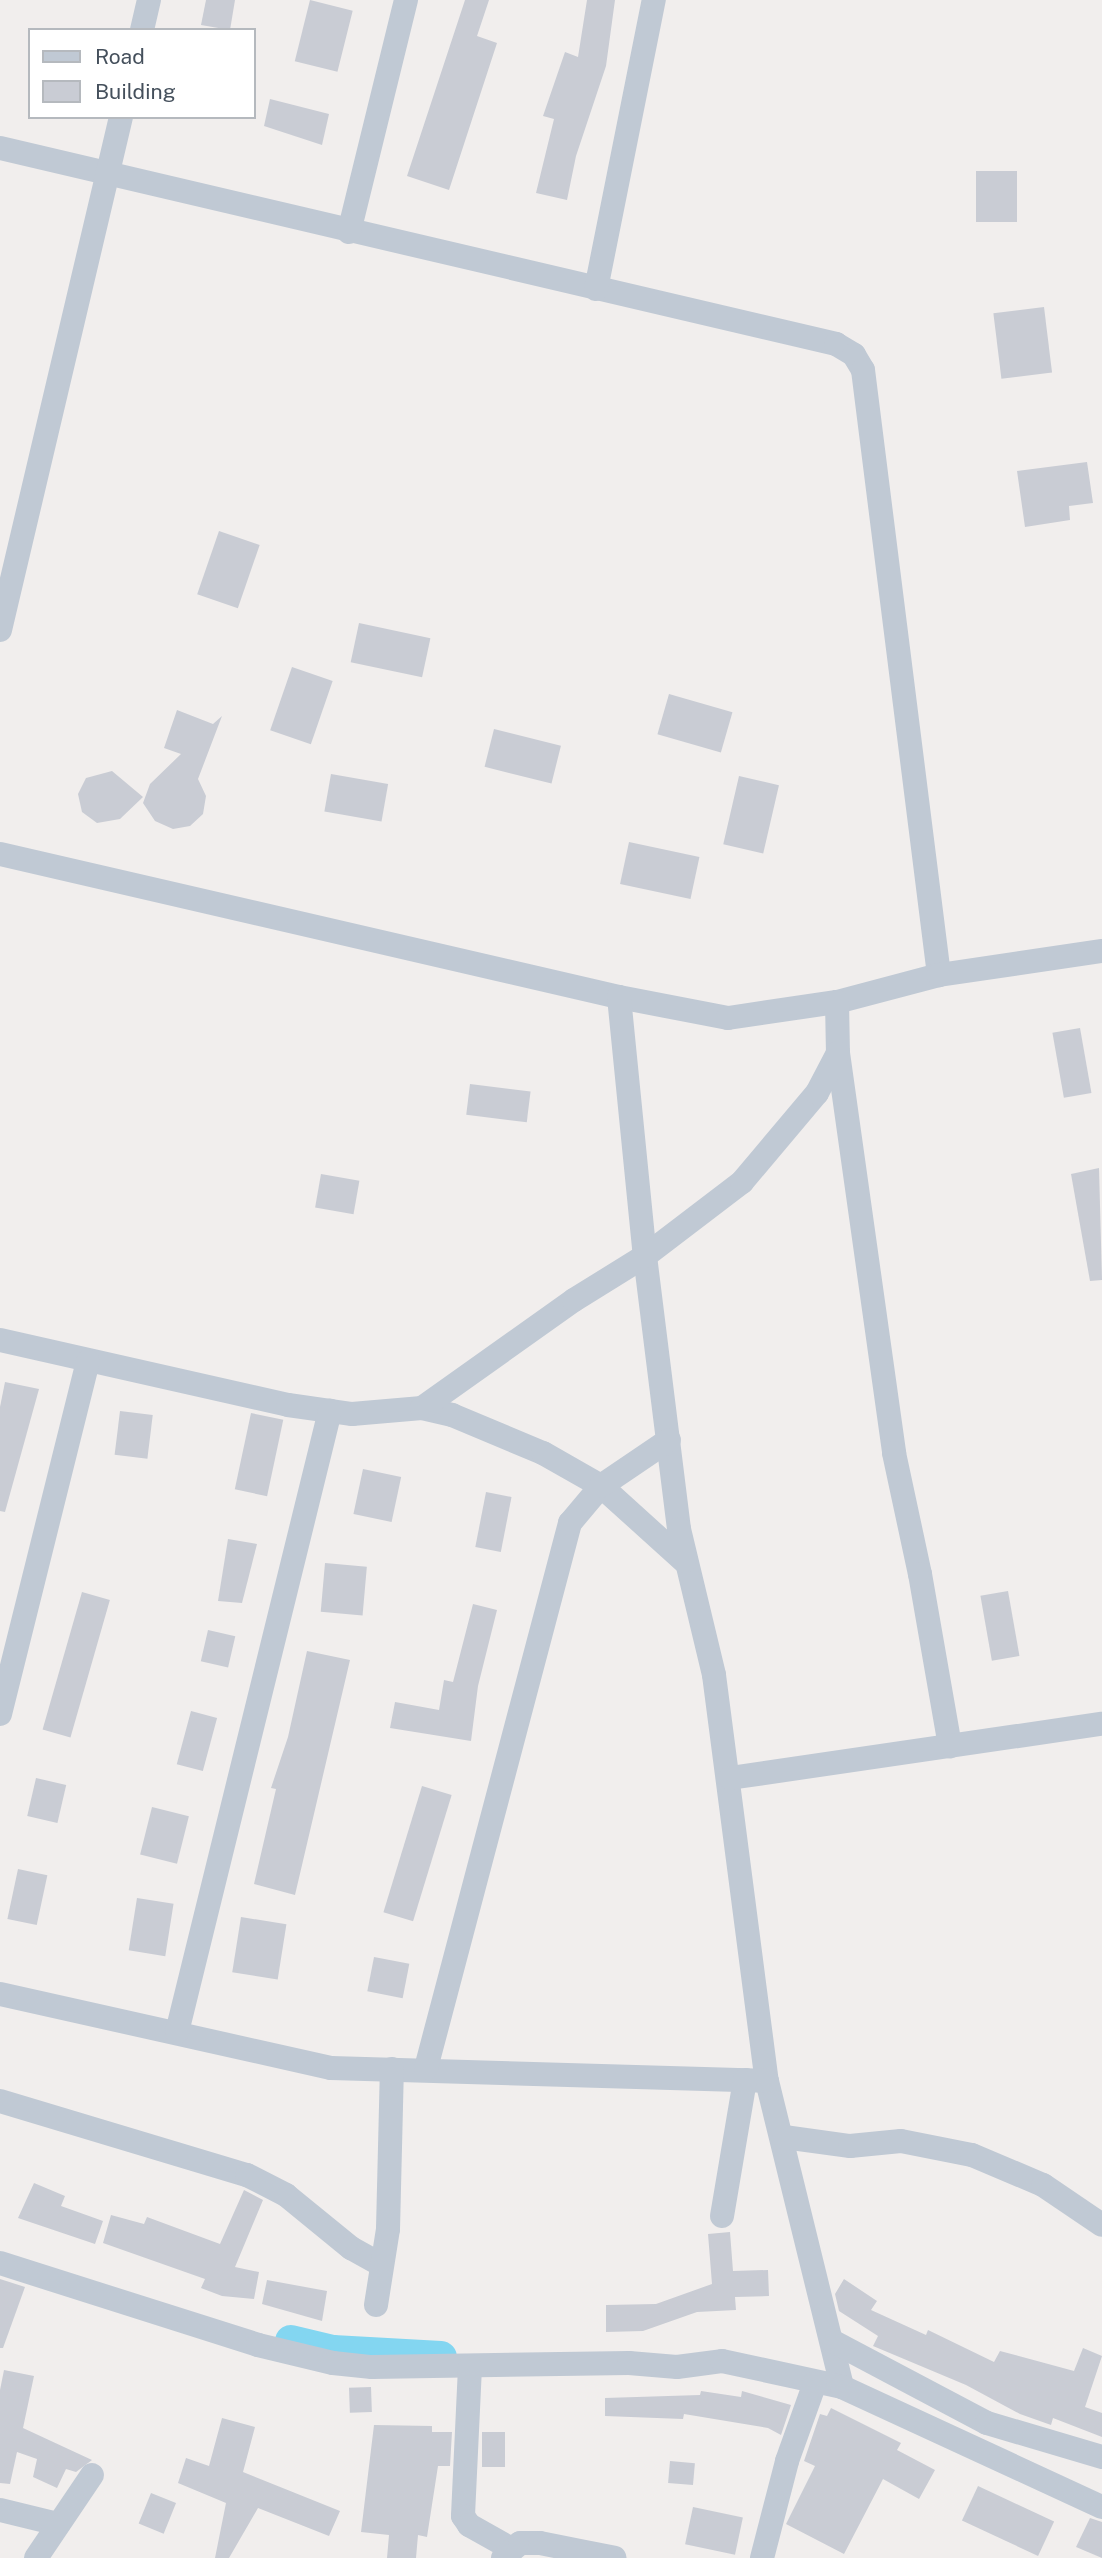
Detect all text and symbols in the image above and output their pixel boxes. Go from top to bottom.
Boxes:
legend [28,28,256,119]
text: Road [95,44,145,69]
text: Building [95,79,176,104]

